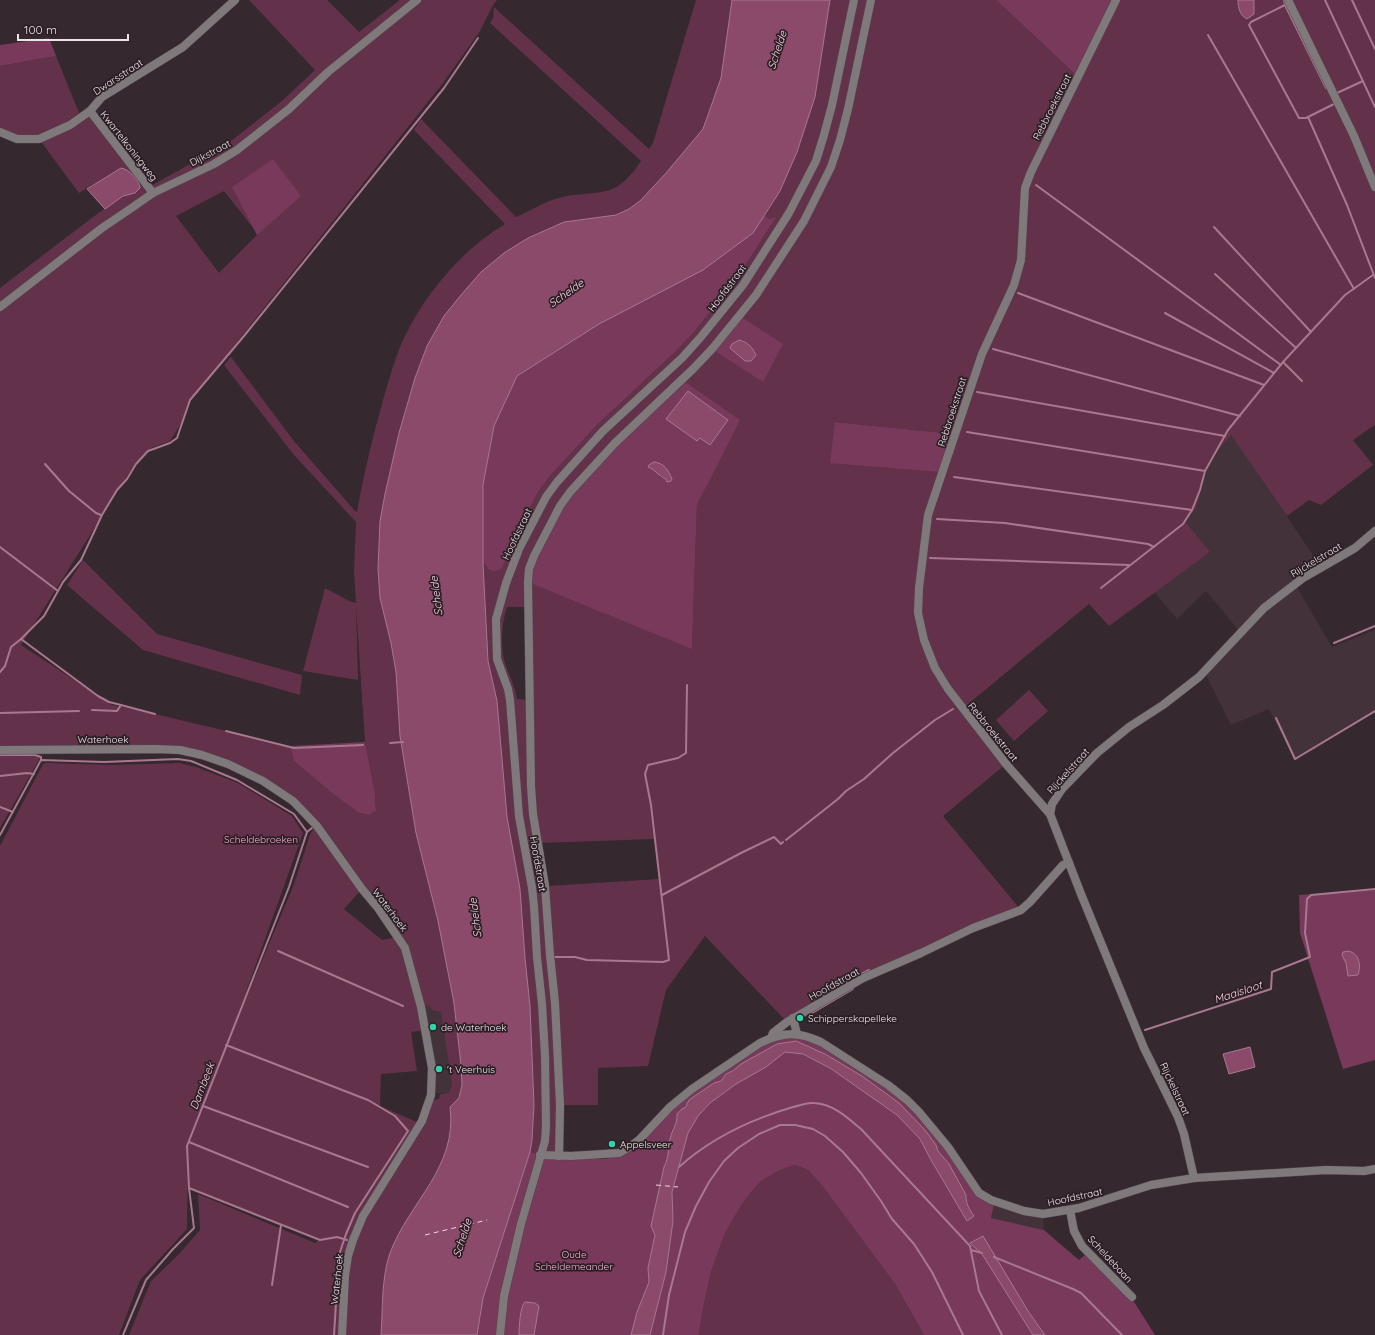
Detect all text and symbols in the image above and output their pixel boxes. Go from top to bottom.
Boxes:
scale bar [18,16,128,42]
text: 100 m [24,22,57,37]
water label: Schelde [764,28,790,71]
street label: Dwarsstraat [91,56,146,98]
street label: Rebbroekstraat [1030,71,1075,142]
street label: Kwartelkoningweg [97,108,161,184]
street label: Dijkstraat [187,136,233,169]
street label: Hoofdstraat [705,261,749,314]
water label: Schelde [546,275,587,310]
street label: Rebbroekstraat [935,375,970,448]
street label: Hoofdstraat [499,505,535,562]
street label: Rijckelstraat [1288,539,1344,580]
water label: Schelde [427,575,445,617]
street label: Rebbroekstraat [965,700,1021,765]
street label: Waterhoek [77,733,129,746]
street label: Rijckelstraat [1044,745,1092,797]
park label: Scheldebroeken [224,833,298,846]
street label: Hoofdstraat [527,835,549,893]
street label: Waterhoek [369,886,411,934]
water label: Schelde [466,897,484,939]
street label: Hoofdstraat [806,964,862,1003]
water label: Maaisloot [1212,977,1265,1006]
place label: Schipperskapelleke [808,1012,897,1025]
marker: Schipperskapelleke [795,1013,805,1023]
place label: de Waterhoek [441,1021,507,1034]
marker: de Waterhoek [428,1022,438,1032]
water label: Dambeek [187,1059,218,1112]
street label: Rijckelstraat [1157,1060,1193,1118]
place label: 't Veerhuis [447,1063,495,1076]
marker: 't Veerhuis [434,1064,444,1074]
place label: Appelsveer [620,1138,672,1151]
marker: Appelsveer [607,1139,617,1149]
street label: Hoofdstraat [1046,1185,1104,1209]
water label: Schelde [449,1216,475,1259]
street label: Scheldebaan [1085,1233,1135,1285]
park label: Oude Scheldemeander [535,1248,613,1273]
street label: Waterhoek [328,1253,346,1305]

